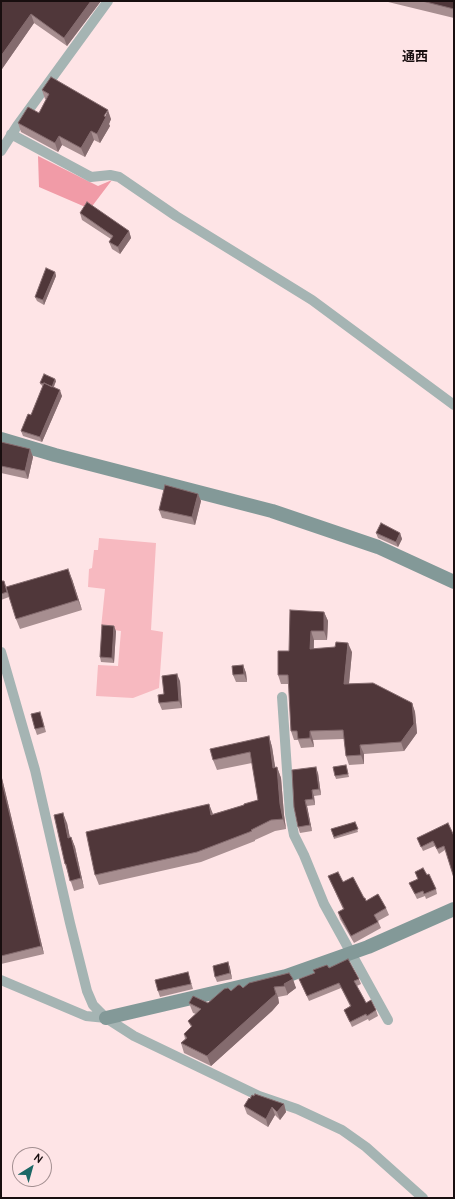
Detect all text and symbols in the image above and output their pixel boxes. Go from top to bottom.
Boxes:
district label: 通西 [402,49,428,65]
north arrow [12,1147,52,1187]
text: N [31,1150,46,1166]

